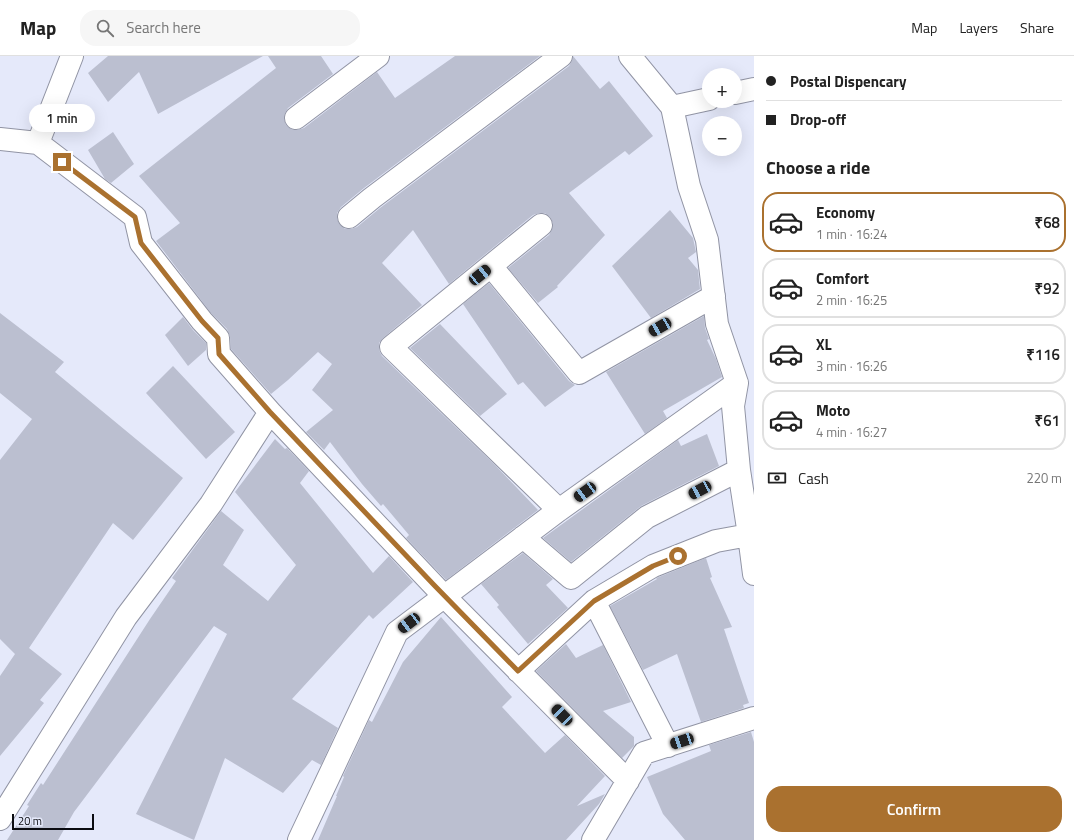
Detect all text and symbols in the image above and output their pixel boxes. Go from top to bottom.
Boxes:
search box [80,10,360,46]
text: Map [20,13,56,42]
text: Search here [126,16,201,39]
icon: search [94,17,116,39]
text: Map [911,17,937,38]
text: Layers [959,17,998,38]
text: Share [1020,17,1054,38]
map controls [702,68,742,156]
button: + [702,68,742,108]
text: Postal Dispencary [790,70,906,93]
callout: 1 min [29,104,95,132]
text: 1 min [46,108,78,128]
text: Drop-off [790,108,846,131]
button: − [702,116,742,156]
route end [53,153,71,171]
text: Choose a ride [766,154,870,181]
text: Economy [816,201,875,224]
icon: car [768,204,804,240]
text: ₹68 [1035,211,1060,234]
text: 1 min · 16:24 [816,224,887,244]
car [467,263,493,287]
text: Comfort [816,267,869,290]
icon: car [768,270,804,306]
text: ₹92 [1035,277,1060,300]
text: 2 min · 16:25 [816,290,887,310]
car [647,316,673,338]
text: XL [816,333,832,356]
icon: car [768,336,804,372]
text: ₹116 [1026,343,1060,366]
text: 3 min · 16:26 [816,356,887,376]
text: Moto [816,399,850,422]
icon: car [768,402,804,438]
text: ₹61 [1035,409,1060,432]
text: 4 min · 16:27 [816,422,887,442]
icon: cash [766,467,788,489]
text: Cash [798,467,829,490]
text: 220 m [1026,468,1062,488]
car [687,479,713,501]
car [572,480,598,504]
route start [669,547,687,565]
car [396,611,422,635]
car [549,702,575,728]
car [669,732,695,750]
button: Confirm [766,786,1062,832]
scale bar [12,812,94,831]
text: 20 m [18,813,42,829]

